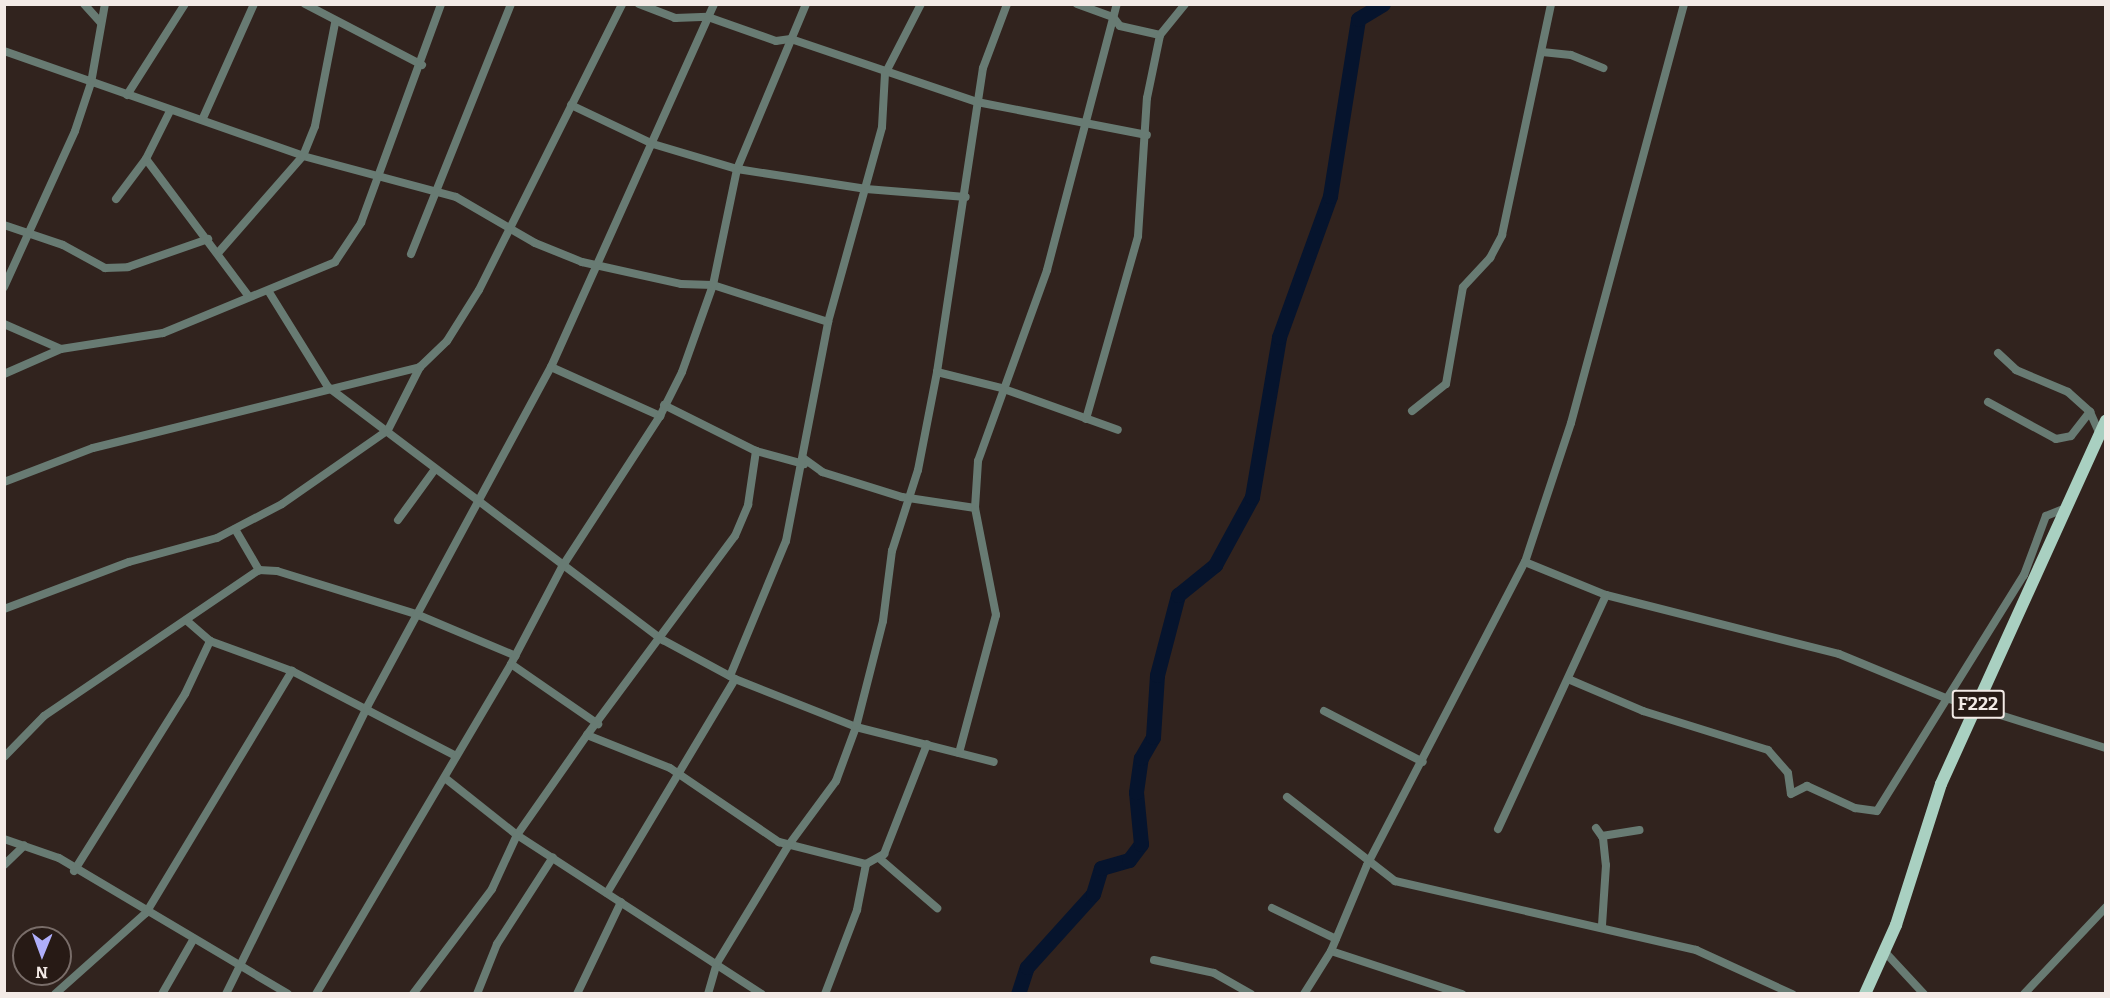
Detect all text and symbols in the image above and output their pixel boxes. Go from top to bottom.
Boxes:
road number: F222 [1951,689,2005,719]
north arrow [12,926,72,986]
text: N [35,963,48,982]

